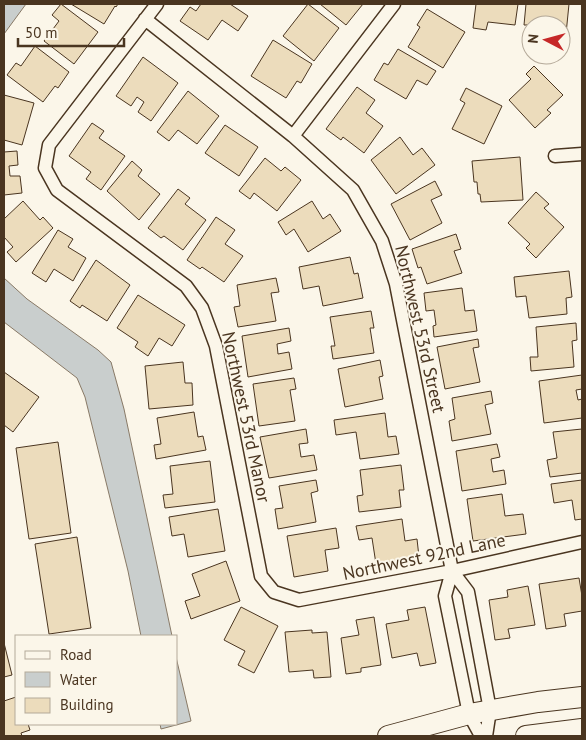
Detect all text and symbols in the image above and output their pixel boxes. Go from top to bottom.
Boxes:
scale bar [18,15,124,47]
north arrow [521,15,571,65]
text: 50 m [25,23,58,42]
text: N [524,33,543,44]
street label: Northwest 53rd Street [390,243,451,415]
street label: Northwest 53rd Manor [217,329,276,504]
street label: Northwest 92nd Lane [340,528,507,585]
legend [15,635,178,725]
text: Road [60,645,92,664]
text: Water [60,670,97,689]
text: Building [60,695,114,714]

